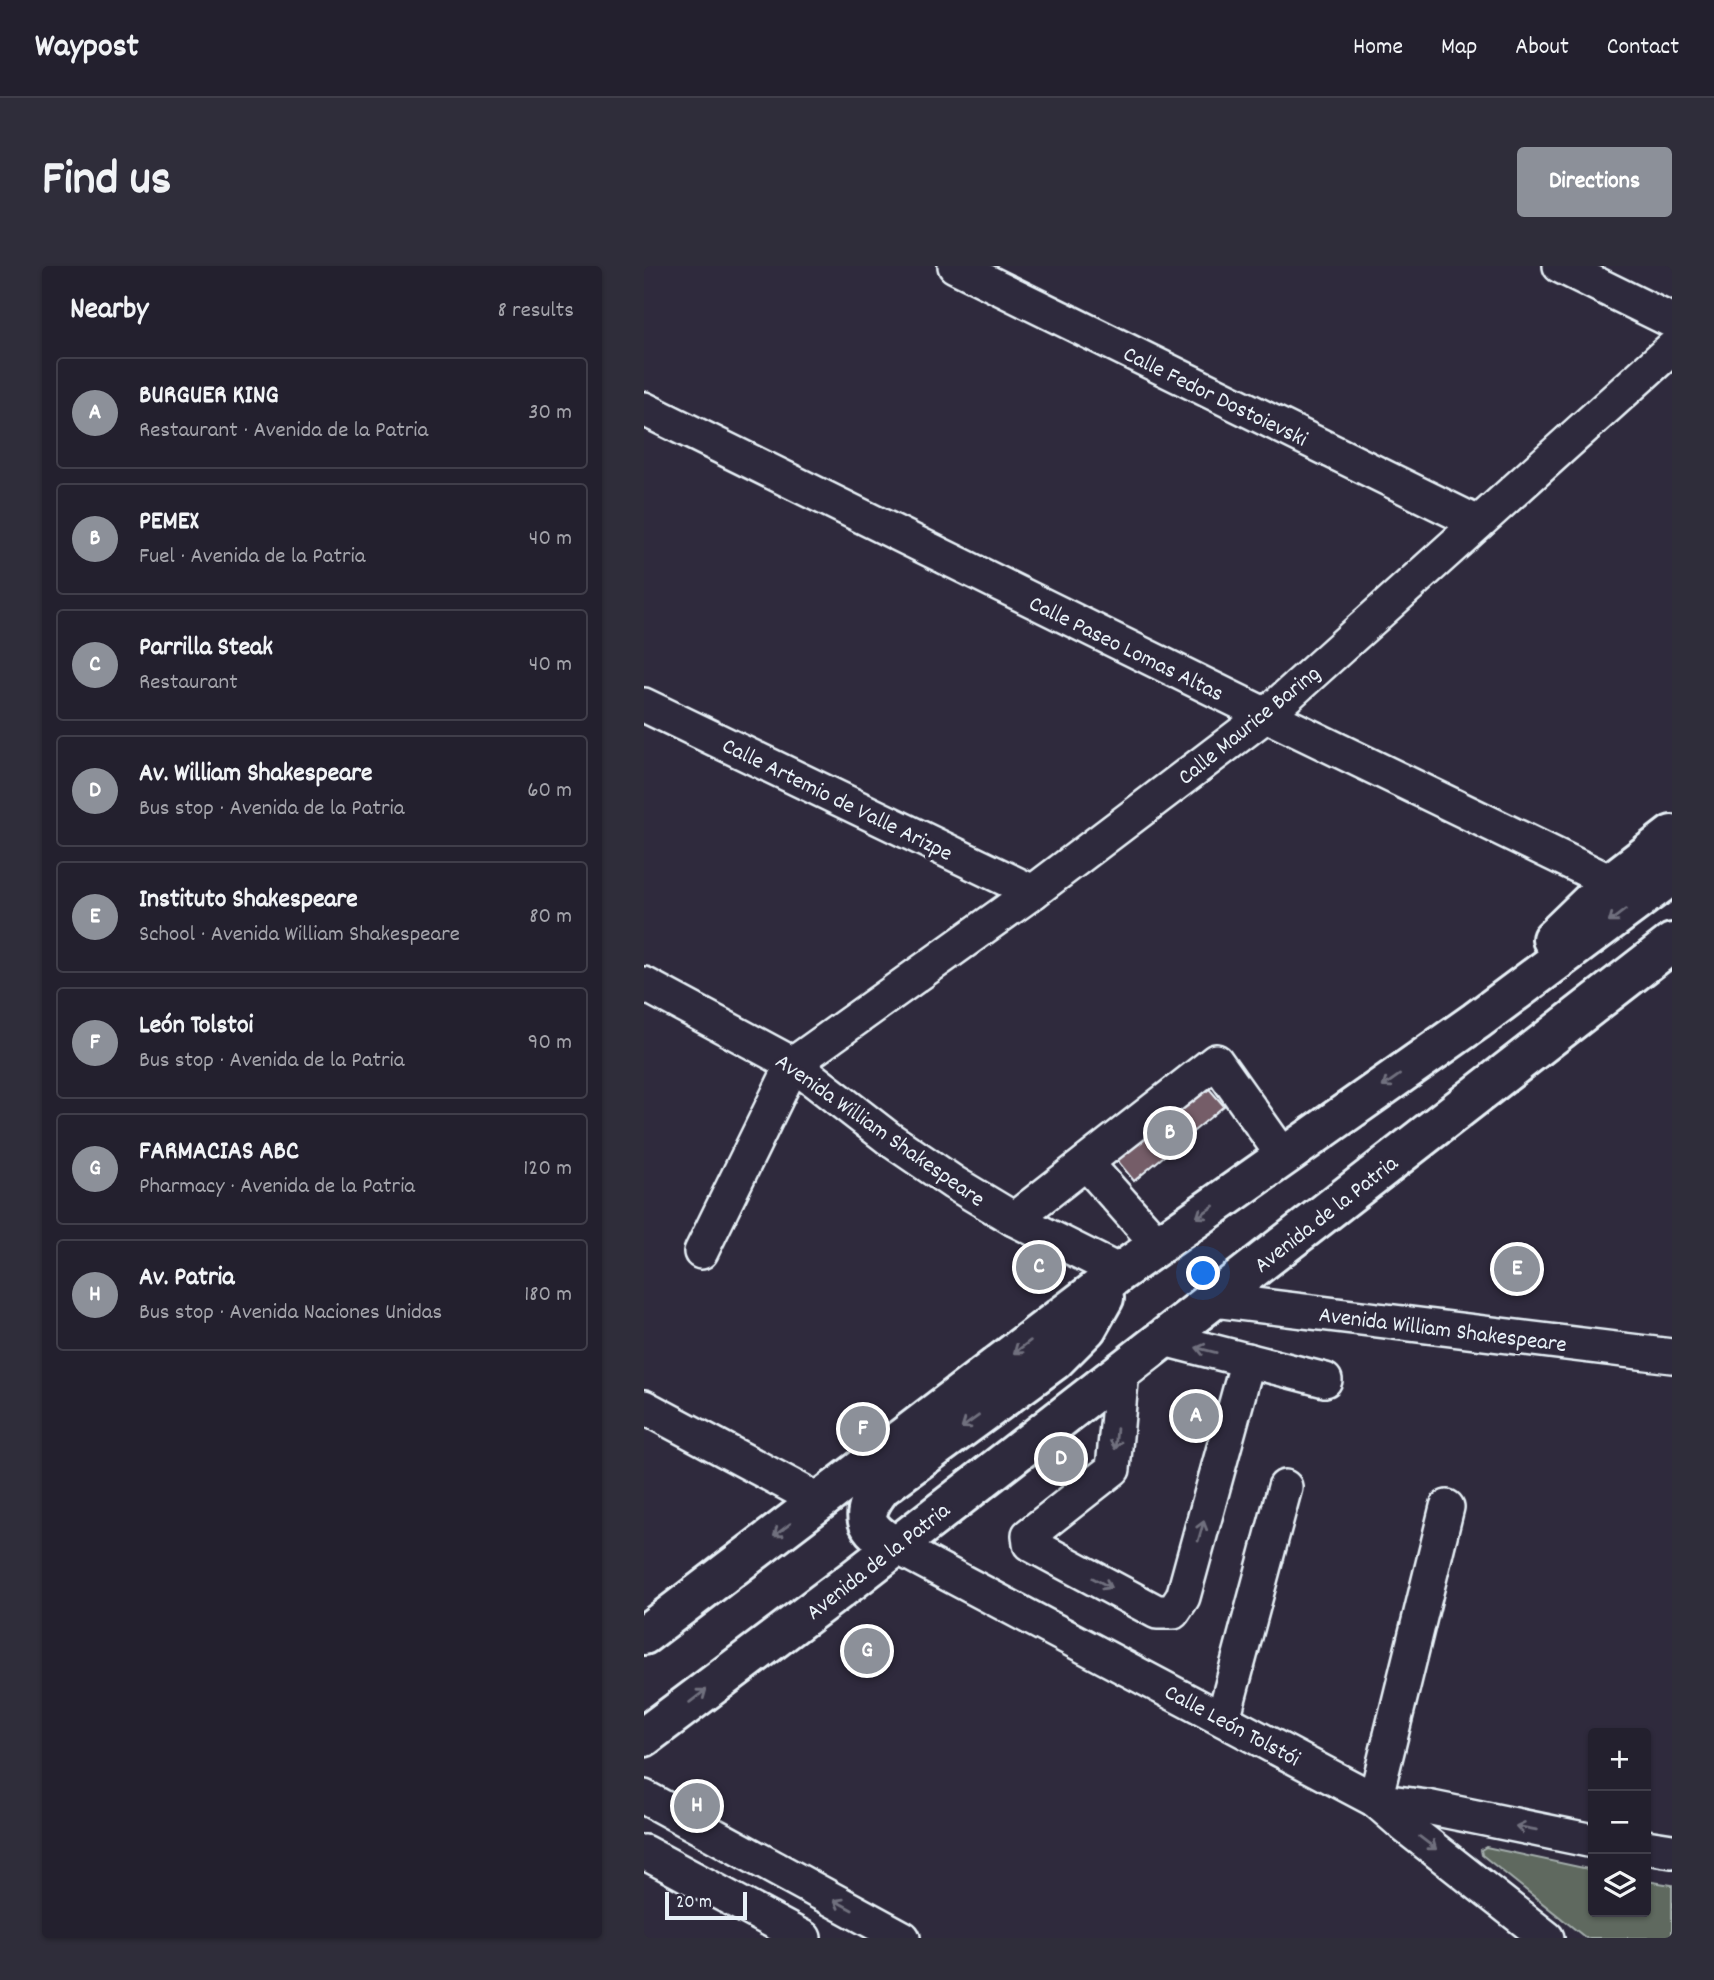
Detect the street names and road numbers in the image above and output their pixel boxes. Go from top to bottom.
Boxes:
street label: Calle Fedor Dostoievski [1117,339,1312,457]
street label: Calle Paseo Lomas Altas [1022,589,1229,712]
street label: Calle Maurice Baring [1172,659,1329,795]
street label: Calle Artemio de Valle Arizpe [716,731,957,871]
street label: Avenida William Shakespeare [767,1047,991,1217]
street label: Avenida de la Patria [1248,1148,1407,1283]
street label: Avenida William Shakespeare [1317,1300,1568,1363]
street label: Avenida de la Patria [800,1495,959,1630]
street label: Calle León Tolstói [1158,1677,1305,1777]

